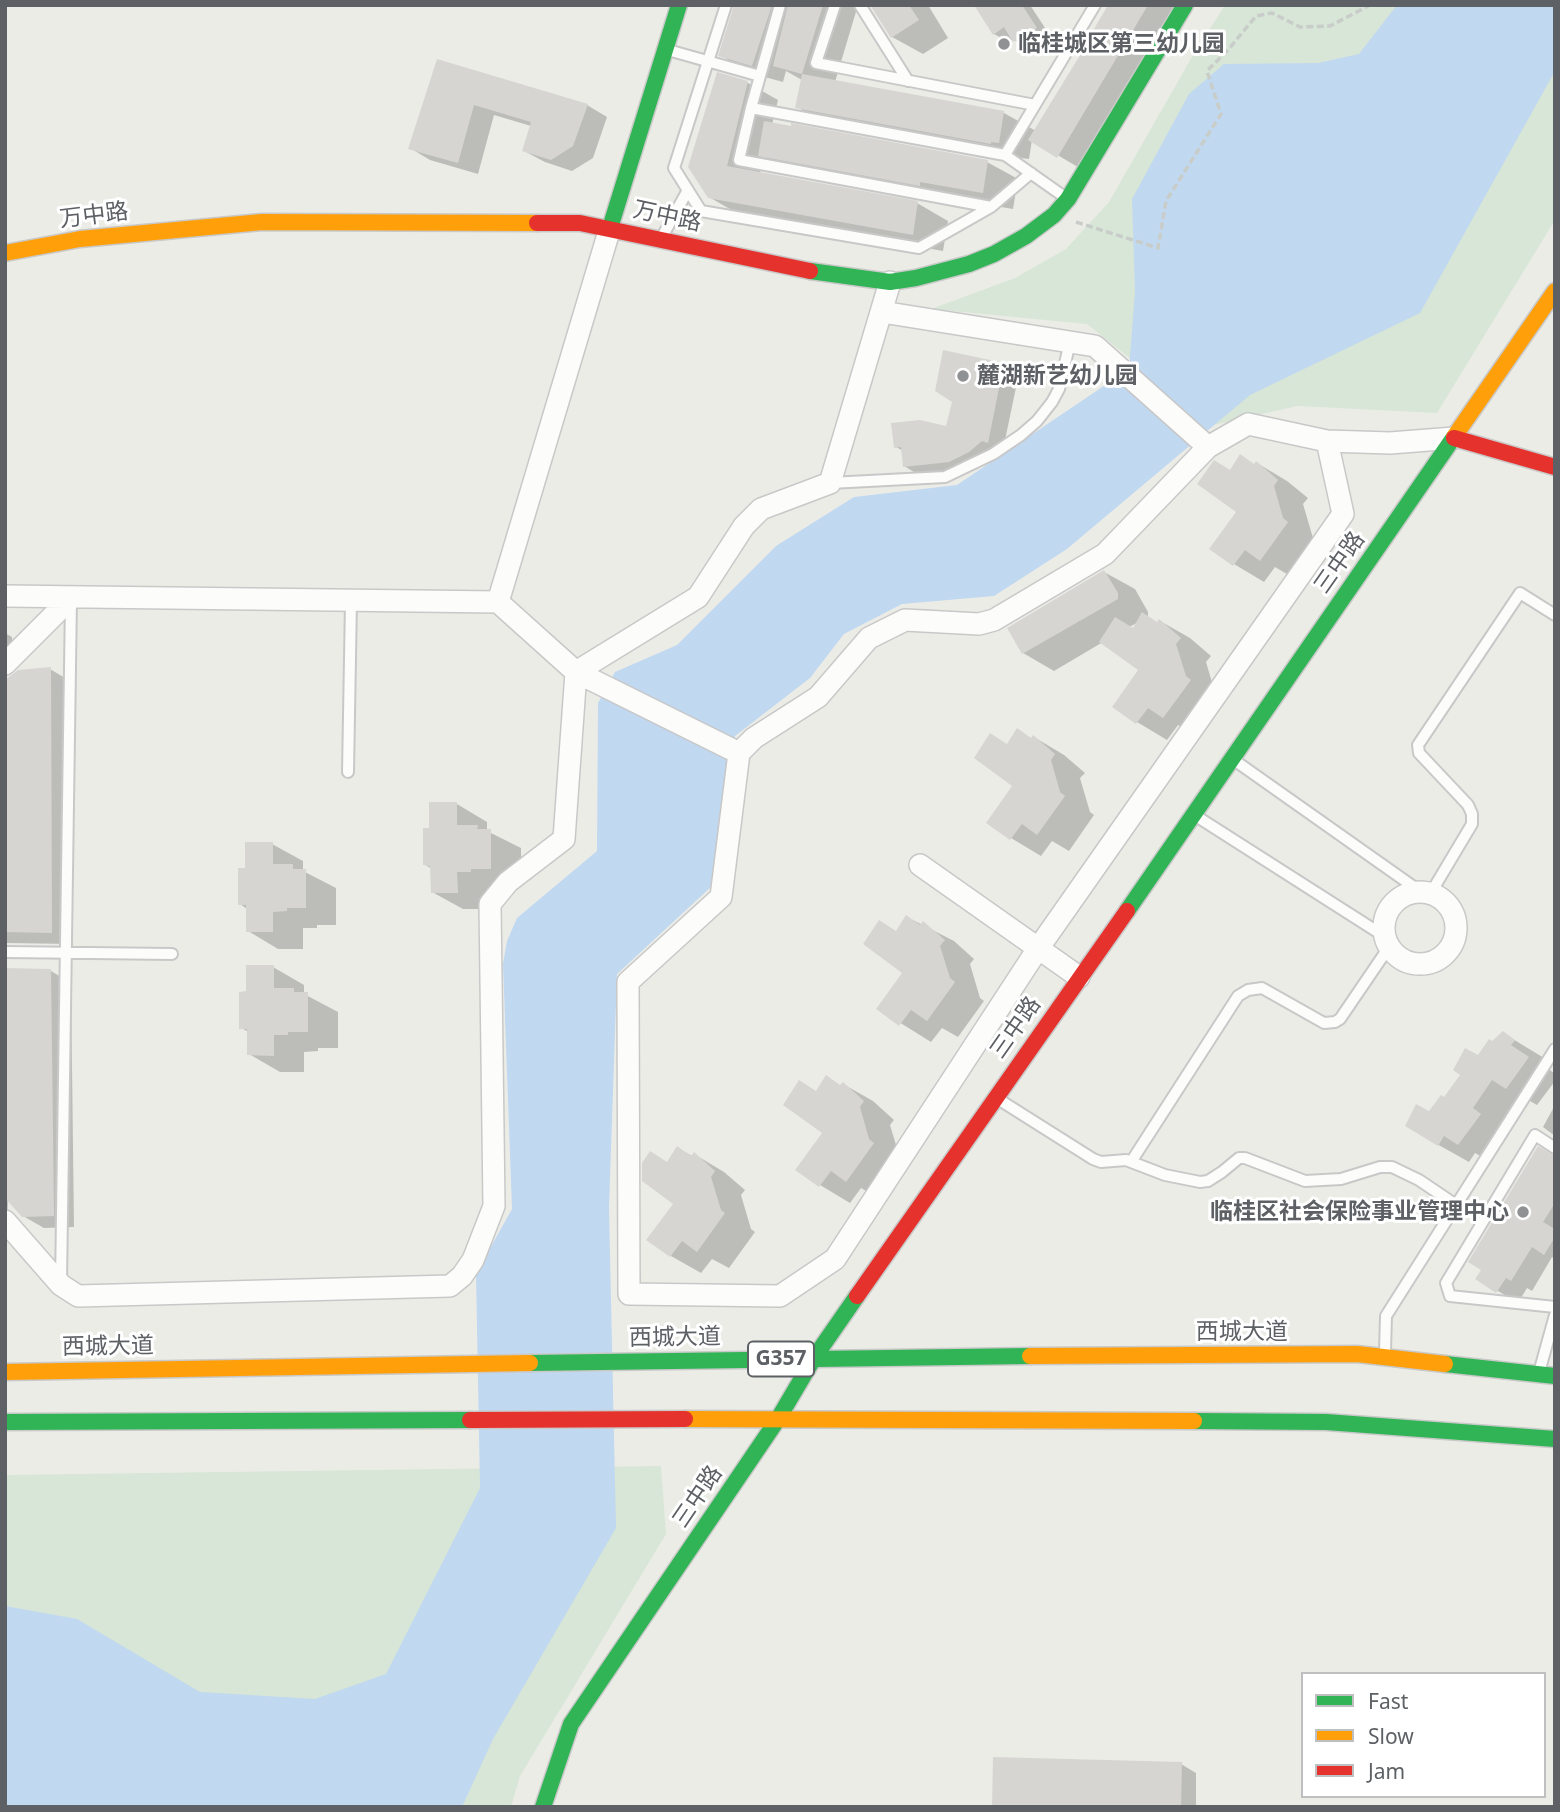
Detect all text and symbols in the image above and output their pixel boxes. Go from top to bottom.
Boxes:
place label: 临桂城区第三幼儿园 [1018,30,1225,58]
marker: 临桂城区第三幼儿园 [996,36,1012,52]
street label: 万中路 [630,196,704,238]
street label: 万中路 [58,198,130,234]
place label: 麓湖新艺幼儿园 [977,362,1138,390]
marker: 麓湖新艺幼儿园 [955,368,971,384]
street label: 三中路 [1309,527,1371,599]
street label: 三中路 [985,992,1047,1064]
place label: 临桂区社会保险事业管理中心 [1210,1198,1509,1226]
marker: 临桂区社会保险事业管理中心 [1515,1204,1531,1220]
street label: 西城大道 [1196,1318,1288,1346]
street label: 西城大道 [629,1323,721,1353]
street label: 西城大道 [62,1332,154,1362]
road number: G357 [748,1342,814,1376]
street label: 三中路 [667,1461,729,1533]
legend [1301,1672,1546,1798]
text: Fast [1368,1687,1408,1715]
text: Slow [1368,1722,1414,1750]
text: Jam [1368,1757,1405,1785]

